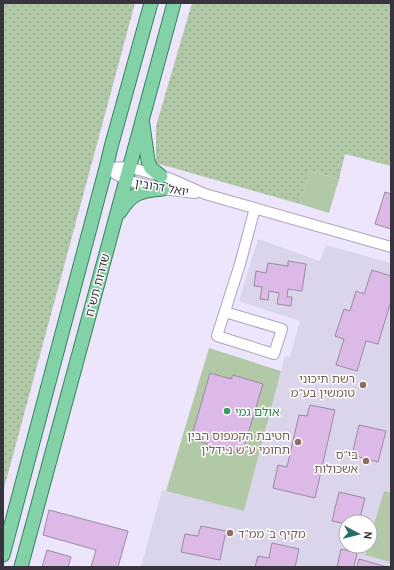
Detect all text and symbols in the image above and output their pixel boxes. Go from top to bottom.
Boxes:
street label: יואל דרובין [134,175,190,199]
street label: שדרות תש"ח [81,252,113,318]
place label: רשת תיכוני טומשין בע"מ [290,371,355,400]
marker: רשת תיכוני טומשין בע"מ [358,380,368,390]
place label: אולם גמי [235,404,280,419]
marker: אולם גמי [222,406,232,416]
place label: חטיבת הקמפוס הבין תחומי ע"ש נ.ידלין [187,428,290,457]
marker: חטיבת הקמפוס הבין תחומי ע"ש נ.ידלין [293,437,303,447]
place label: בי"ס אשכולות [314,447,358,476]
marker: בי"ס אשכולות [361,456,371,466]
north arrow [338,514,378,554]
place label: מקיף ב' ממ"ד [238,526,306,541]
marker: מקיף ב' ממ"ד [225,528,235,538]
text: N [361,531,375,540]

